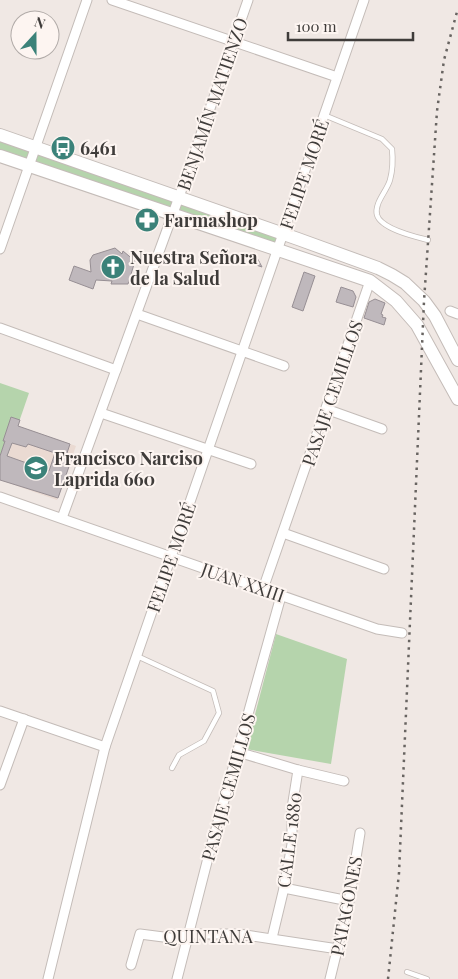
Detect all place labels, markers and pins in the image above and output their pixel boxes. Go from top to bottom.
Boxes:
bus stop icon: 6461 [50,135,76,161]
place label: 6461 [80,136,117,160]
pharmacy icon: Farmashop [134,207,160,233]
place label: Farmashop [164,208,258,232]
place label: Nuestra Señora de la Salud [130,245,258,290]
church icon: Nuestra Señora de la Salud [100,254,126,280]
place label: Francisco Narciso Laprida 660 [54,446,203,491]
school or university icon: Francisco Narciso Laprida 660 [23,455,49,481]

